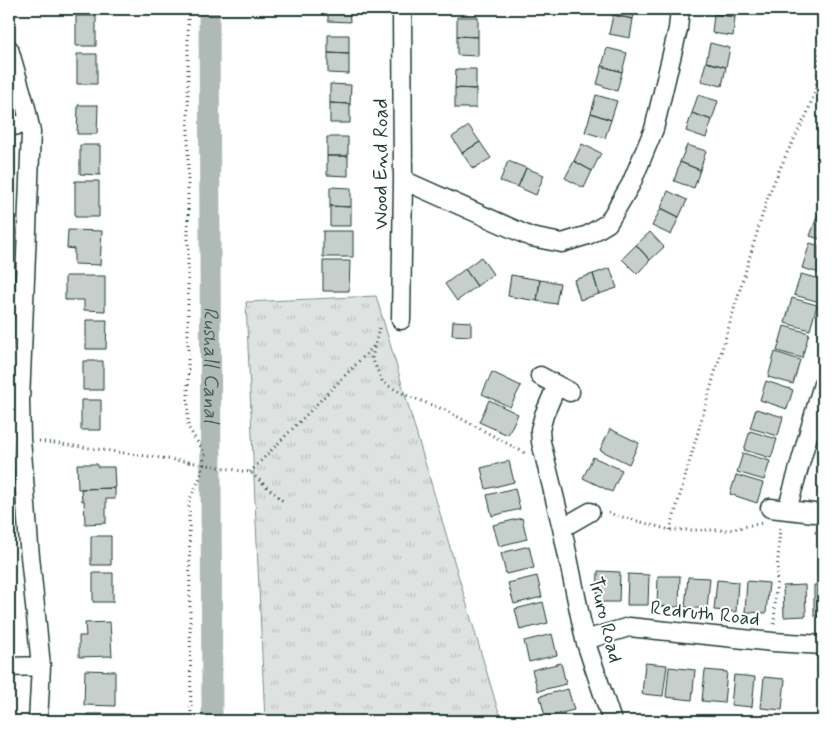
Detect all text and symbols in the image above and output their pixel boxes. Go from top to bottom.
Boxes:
street label: Wood End Road [368,98,395,230]
water label: Rushall Canal [196,307,225,425]
street label: Truro Road [581,574,629,666]
street label: Redruth Road [649,595,761,633]

